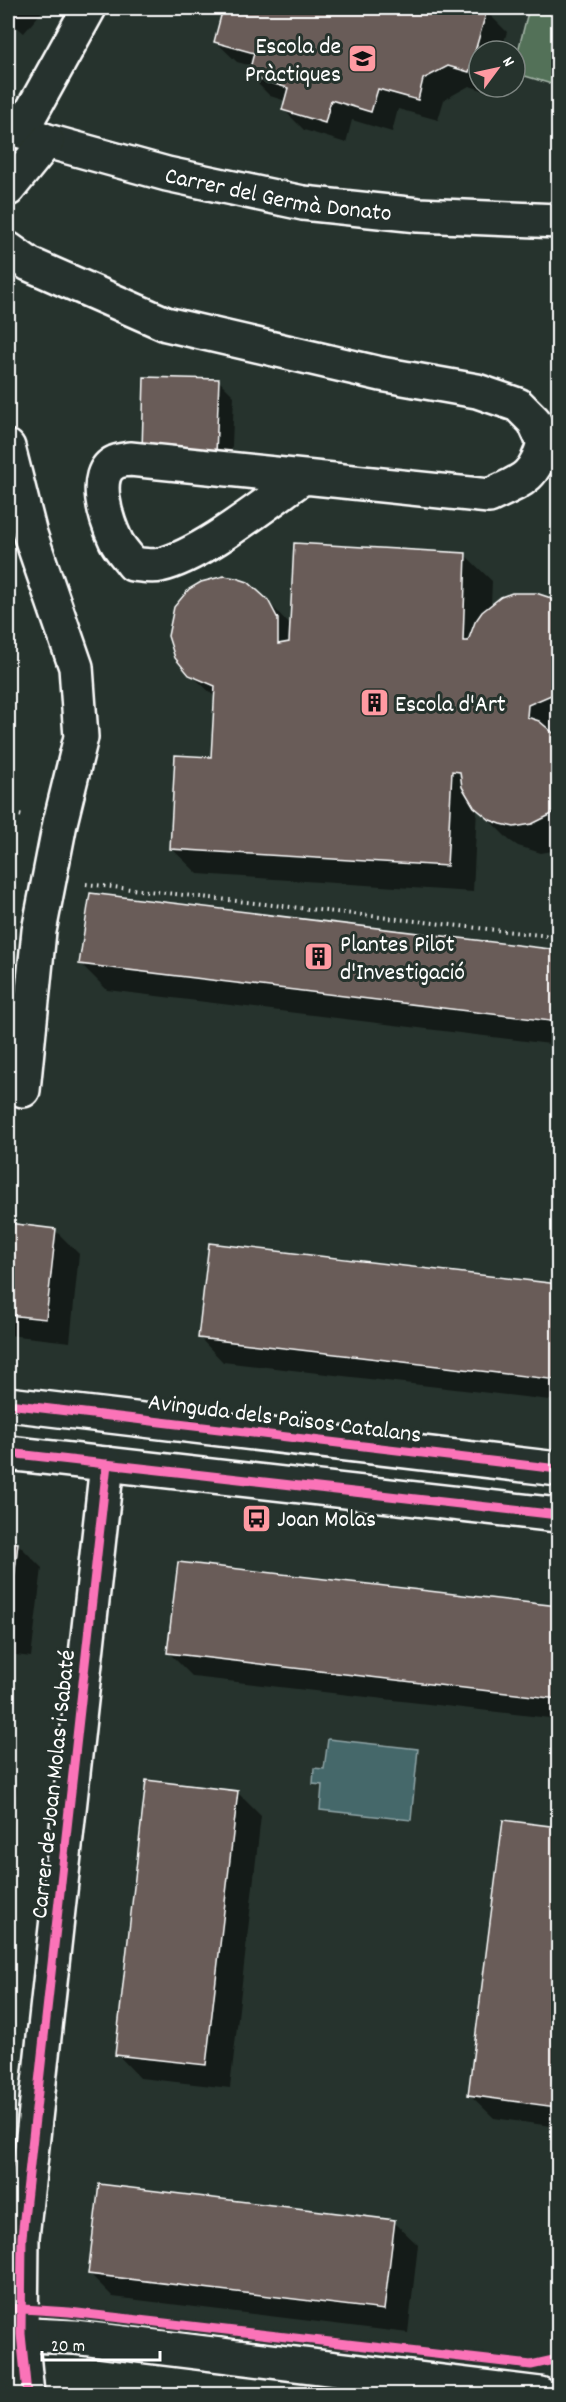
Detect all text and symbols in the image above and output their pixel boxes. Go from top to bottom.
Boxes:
place label: Escola de Pràctiques [245,31,341,93]
north arrow [467,39,527,99]
school or university icon: Escola de Pràctiques [346,43,378,75]
text: N [496,53,519,72]
street label: Carrer del Germà Donato [161,160,393,232]
building icon: Escola d'Art [358,687,390,719]
place label: Escola d'Art [395,689,506,723]
place label: Plantes Pilot d'Investigació [340,929,465,991]
building icon: Plantes Pilot d'Investigació [303,941,335,973]
street label: Avinguda dels Països Catalans [146,1386,423,1454]
bus stop icon: Joan Molas [240,1502,272,1534]
place label: Joan Molas [277,1504,376,1538]
street label: Carrer de Joan Molas i Sabaté [24,1648,86,1921]
scale bar [42,2324,160,2362]
text: 20 m [51,2335,85,2360]

